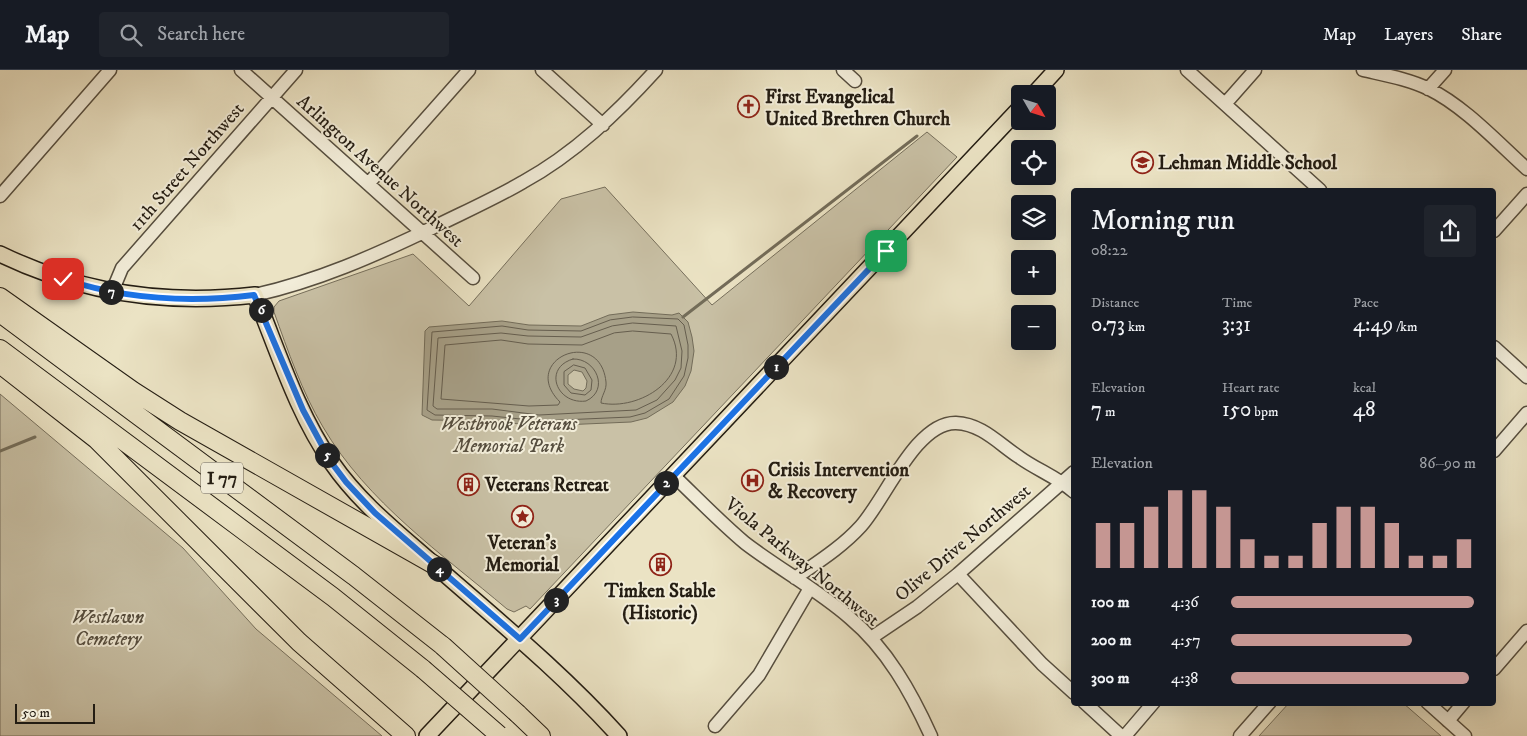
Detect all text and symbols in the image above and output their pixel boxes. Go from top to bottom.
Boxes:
search box [99,12,449,57]
text: Map [25,20,69,50]
icon: search [117,21,145,49]
text: Search here [157,23,245,46]
text: Map [1323,24,1356,46]
text: Layers [1384,24,1433,46]
text: Share [1461,24,1502,46]
north arrow [1011,85,1056,130]
map controls [1011,85,1056,350]
place label: First Evangelical United Brethren Church [765,86,951,131]
street label: Arlington Avenue Northwest [292,90,468,252]
church icon: First Evangelical United Brethren Church [737,95,761,119]
street label: 11th Street Northwest [125,98,249,236]
button: locate [1011,140,1056,185]
school or university icon: Lehman Middle School [1130,150,1154,174]
place label: Lehman Middle School [1158,152,1337,175]
button: layers [1011,195,1056,240]
text: Morning run [1091,203,1235,238]
button: share [1424,205,1476,257]
pin [865,230,907,272]
icon: arrive [872,237,900,265]
text: 08:22 [1091,240,1128,260]
button: + [1011,250,1056,295]
pin [42,258,84,300]
icon: check [49,265,77,293]
pin: 7 [98,280,124,304]
text: 7 [108,283,115,301]
text: Distance [1091,294,1139,312]
text: Time [1222,294,1252,312]
text: Pace [1353,294,1379,312]
pin: 6 [248,298,274,322]
text: 6 [258,301,265,319]
button: − [1011,305,1056,350]
text: 0.73 [1091,312,1125,338]
text: 3:31 [1222,312,1251,338]
text: 4:49 [1353,312,1393,338]
text: km [1125,318,1145,336]
text: /km [1393,318,1417,336]
pin: 1 [764,354,788,380]
text: 1 [774,358,779,376]
text: Elevation [1091,379,1145,397]
text: Heart rate [1222,379,1279,397]
text: kcal [1353,379,1376,397]
text: 7 [1091,397,1102,423]
text: 150 [1222,397,1251,423]
text: 48 [1353,397,1376,423]
text: m [1102,403,1116,421]
text: bpm [1251,403,1278,421]
park label: Westbrook Veterans Memorial Park [441,413,578,458]
pin: 5 [314,442,340,468]
text: 5 [324,446,331,464]
text: Elevation [1091,453,1153,473]
text: 86–90 m [1419,453,1476,473]
place label: Crisis Intervention & Recovery [768,459,910,504]
road number: I 77 [201,462,243,493]
hospital icon: Crisis Intervention & Recovery [740,468,764,492]
pin: 2 [654,470,678,496]
building icon: Veterans Retreat [457,472,481,496]
place label: Veterans Retreat [484,474,610,497]
text: 2 [663,474,670,492]
street label: Olive Drive Northwest [890,480,1036,607]
street label: Viola Parkway Northwest [719,492,884,632]
place icon: Veteran's Memorial [510,504,534,528]
place label: Veteran's Memorial [485,532,559,577]
building icon: Timken Stable (Historic) [648,552,672,576]
pin: 4 [426,556,452,582]
text: 4 [435,560,444,578]
place label: Timken Stable (Historic) [603,580,716,625]
pin: 3 [544,588,568,612]
text: 3 [554,591,559,609]
text: 100 m [1091,592,1130,612]
text: 4:36 [1171,592,1199,612]
park label: Westlawn Cemetery [72,606,145,651]
text: 200 m [1091,630,1132,650]
text: 4:57 [1171,630,1201,650]
text: 300 m [1091,668,1130,688]
text: 4:38 [1171,668,1198,688]
scale bar [15,701,95,724]
text: 50 m [22,704,50,722]

